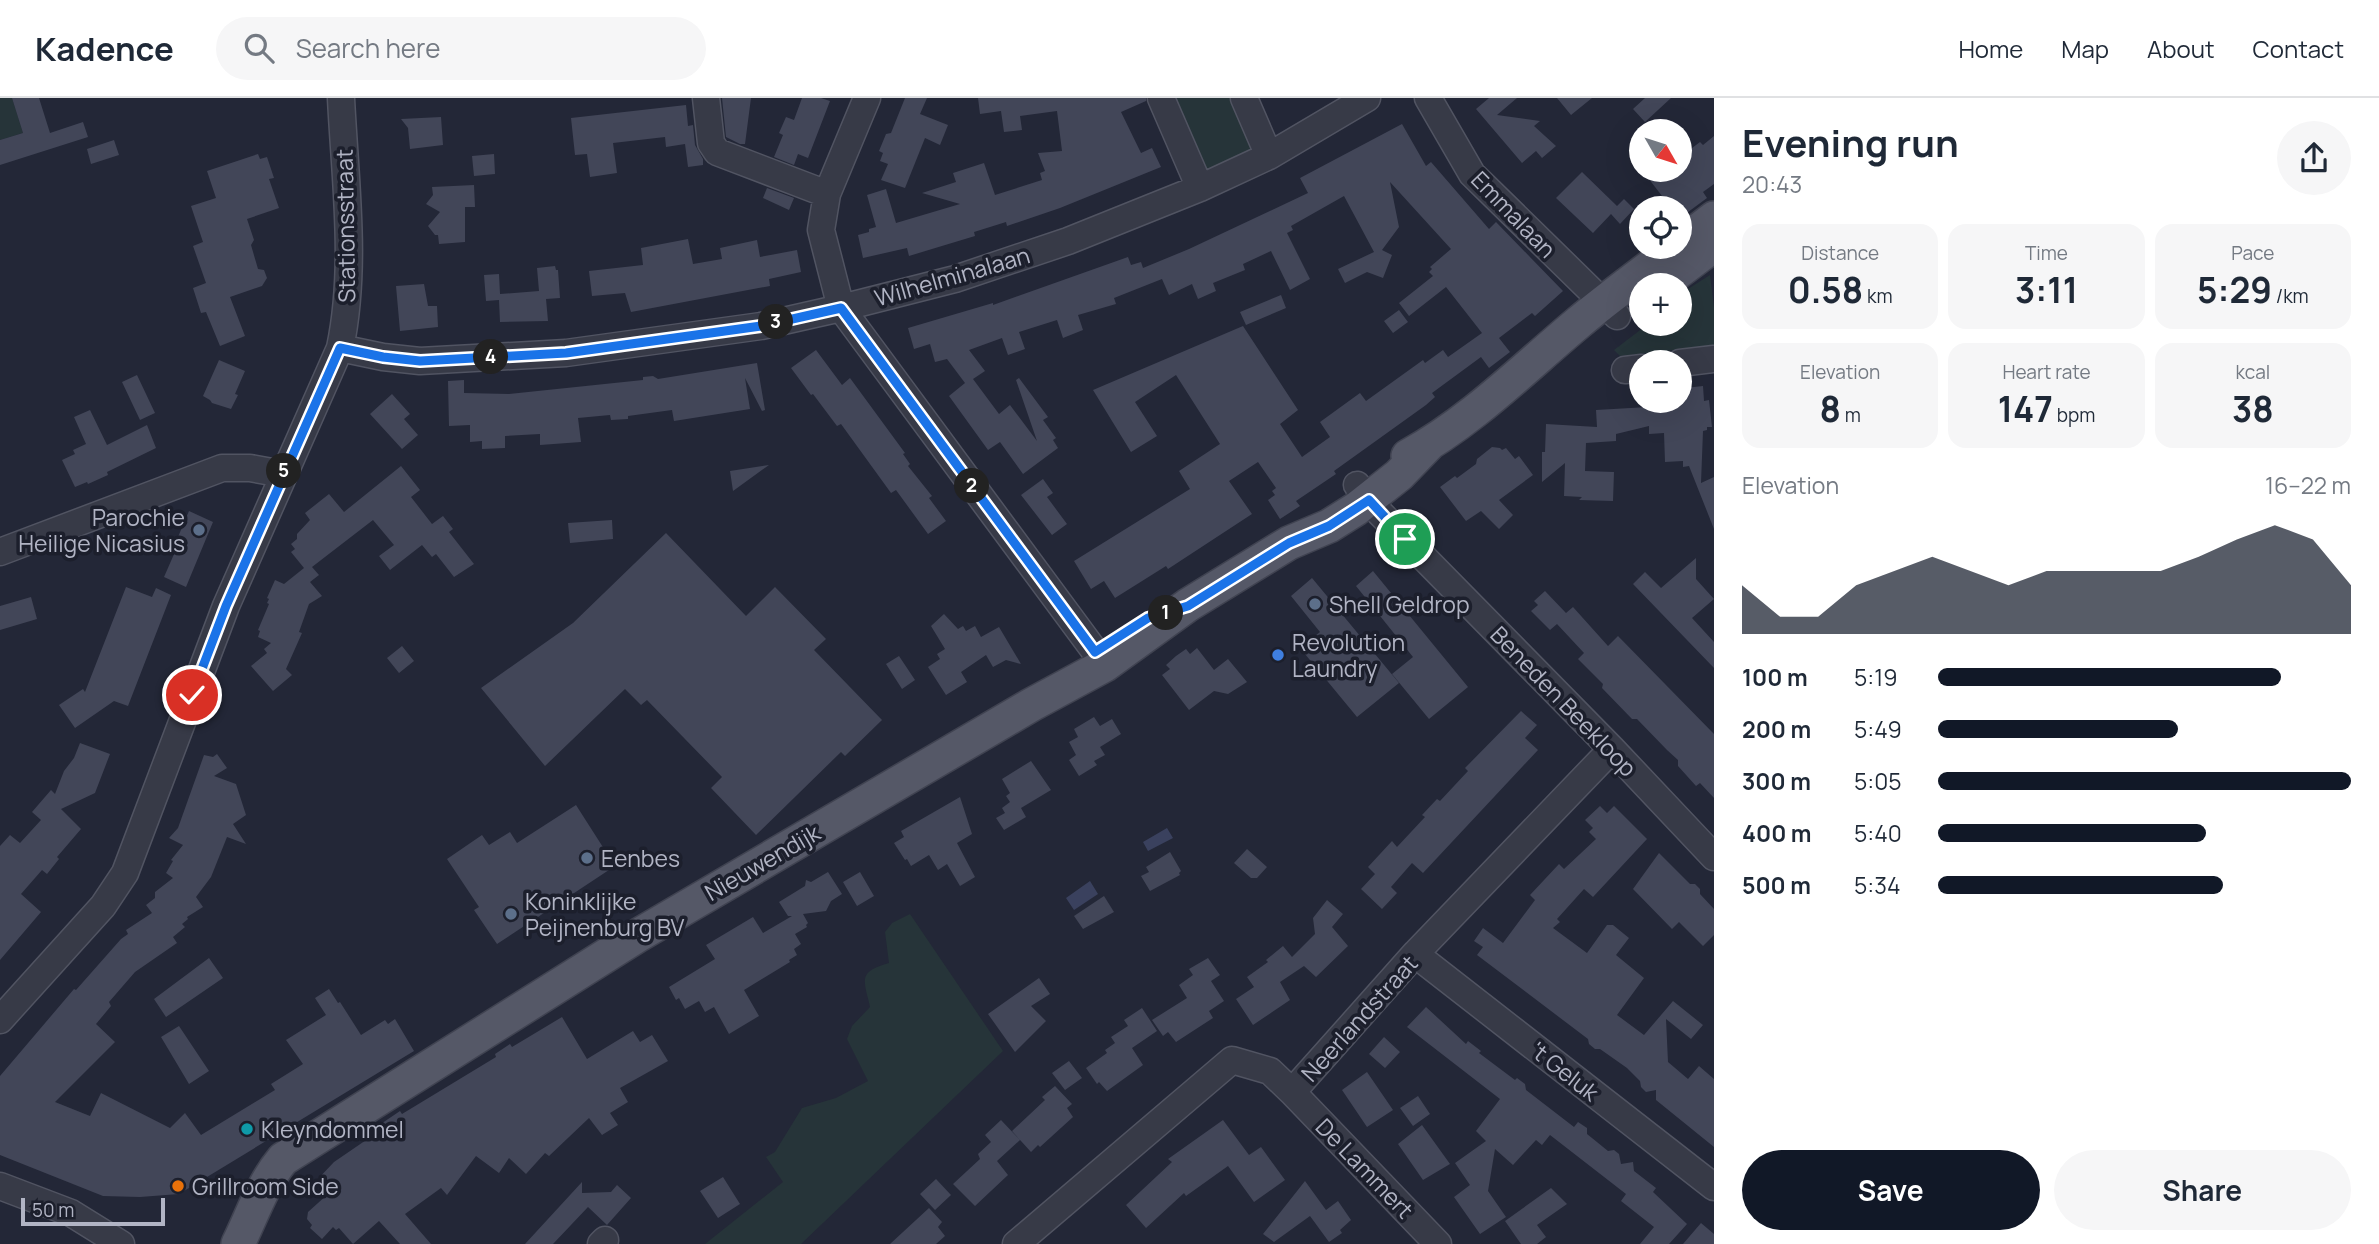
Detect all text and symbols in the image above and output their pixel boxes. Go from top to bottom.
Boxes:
search box [216,17,706,80]
text: Kadence [35,26,174,71]
icon: search [240,29,278,67]
text: Search here [296,30,440,66]
text: Home [1958,32,2023,65]
text: Map [2061,32,2109,65]
text: About [2147,32,2215,65]
text: Contact [2253,32,2344,65]
text: Evening run [1742,116,1959,168]
north arrow [1629,119,1692,182]
map controls [1629,119,1692,413]
button: share [2277,121,2351,195]
street label: Stationsstraat [328,149,362,303]
street label: Emmalaan [1464,164,1564,264]
text: 20:43 [1742,168,1802,200]
button: locate [1629,196,1692,259]
street label: Wilhelminalaan [871,239,1033,313]
text: Distance [1801,240,1879,266]
text: Time [2025,240,2068,266]
text: Pace [2231,240,2274,266]
text: 0.58 [1788,266,1863,314]
text: 3:11 [2015,266,2078,314]
text: 5:29 [2197,266,2272,314]
button: + [1629,273,1692,336]
text: km [1863,283,1893,309]
text: /km [2272,283,2309,309]
pin: 3 [758,304,794,340]
text: 3 [770,308,781,334]
pin: 4 [474,340,508,374]
text: 4 [485,343,496,369]
button: − [1629,350,1692,413]
text: Elevation [1800,359,1880,385]
text: Heart rate [2002,359,2091,385]
text: kcal [2235,359,2270,385]
text: 8 [1819,385,1841,433]
text: 147 [1998,385,2053,433]
text: 38 [2232,385,2274,433]
text: m [1841,402,1861,428]
text: bpm [2053,402,2095,428]
pin: 5 [266,454,302,488]
text: 5 [278,457,289,483]
pin: 2 [954,468,990,504]
text: Elevation [1742,469,1839,501]
text: 16–22 m [2265,469,2351,501]
text: 2 [966,472,977,498]
place label: Parochie Heilige Nicasius [18,501,185,559]
pin [1375,509,1435,569]
icon: arrive [1386,520,1424,558]
marker: Parochie Heilige Nicasius [191,522,207,538]
place label: Shell Geldrop [1329,588,1470,620]
pin: 1 [1148,596,1184,630]
marker: Shell Geldrop [1307,596,1323,612]
text: 1 [1161,599,1170,625]
street label: Beneden Beekloop [1484,619,1644,783]
place label: Revolution Laundry [1292,626,1405,684]
marker: Revolution Laundry [1270,647,1286,663]
text: 100 m [1742,661,1808,693]
text: 5:19 [1854,661,1897,693]
pin [162,665,222,725]
icon: check [173,676,211,714]
text: 200 m [1742,713,1811,745]
text: 5:49 [1854,713,1902,745]
text: 300 m [1742,765,1811,797]
text: 5:05 [1854,765,1901,797]
street label: Nieuwendijk [698,816,826,908]
text: 400 m [1742,817,1812,849]
text: 5:40 [1854,817,1902,849]
place label: Eenbes [601,842,680,874]
marker: Eenbes [579,850,595,866]
text: 500 m [1742,869,1811,901]
text: 5:34 [1854,869,1900,901]
place label: Koninklijke Peijnenburg BV [525,885,684,943]
marker: Koninklijke Peijnenburg BV [503,906,519,922]
street label: Neerlandstraat [1294,948,1424,1088]
street label: 't Geluk [1524,1034,1606,1108]
street label: De Lammert [1309,1111,1421,1225]
place label: Kleyndommel [261,1113,404,1145]
marker: Kleyndommel [239,1121,255,1137]
button: Save [1742,1150,2040,1230]
button: Share [2054,1150,2351,1230]
place label: Grillroom Side [192,1170,339,1202]
marker: Grillroom Side [170,1178,186,1194]
scale bar [21,1195,164,1227]
text: 50 m [32,1197,74,1223]

